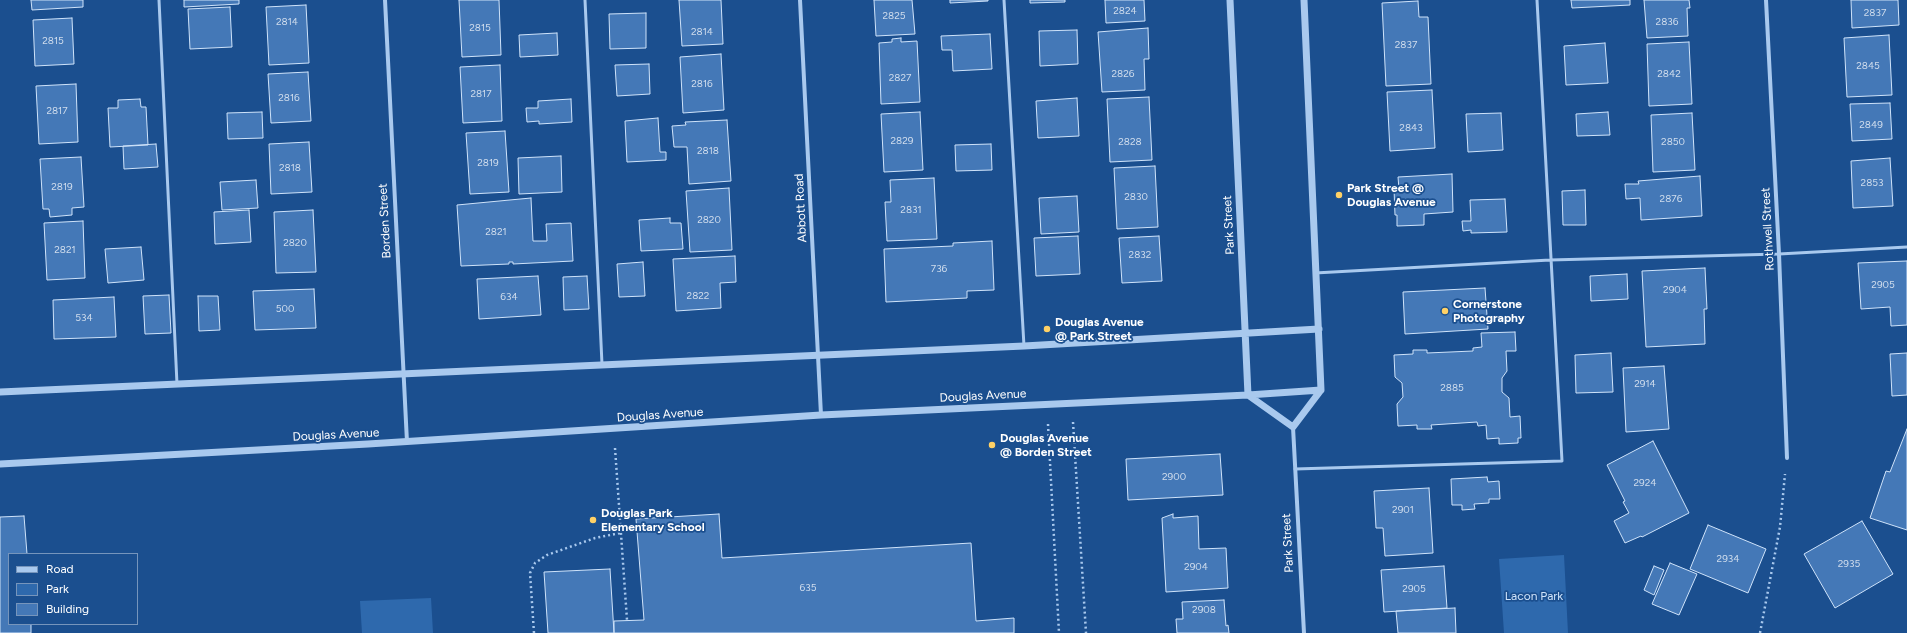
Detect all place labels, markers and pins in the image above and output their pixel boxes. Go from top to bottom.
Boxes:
place label: Park Street @ Douglas Avenue [1347,181,1436,209]
marker: Park Street @ Douglas Avenue [1334,190,1344,200]
place label: Cornerstone Photography [1453,297,1525,325]
marker: Cornerstone Photography [1440,306,1450,316]
place label: Douglas Avenue @ Park Street [1055,315,1144,343]
marker: Douglas Avenue @ Park Street [1042,324,1052,334]
place label: Douglas Avenue @ Borden Street [1000,431,1092,459]
marker: Douglas Avenue @ Borden Street [987,440,997,450]
place label: Douglas Park Elementary School [601,506,705,534]
marker: Douglas Park Elementary School [588,515,598,525]

